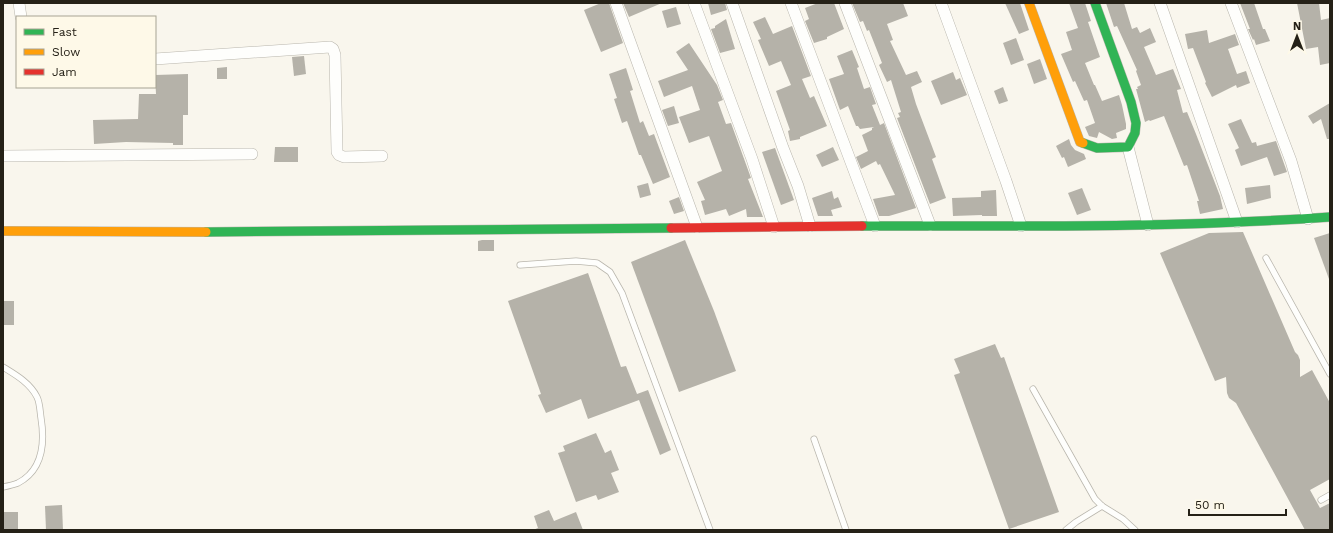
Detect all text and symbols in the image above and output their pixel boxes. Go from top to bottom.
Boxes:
legend [16,16,156,88]
north arrow [1277,16,1317,56]
text: N [1293,20,1301,33]
text: Fast [52,25,77,39]
text: Slow [52,45,80,59]
text: Jam [52,65,77,79]
scale bar [1189,491,1286,517]
text: 50 m [1195,498,1225,512]

